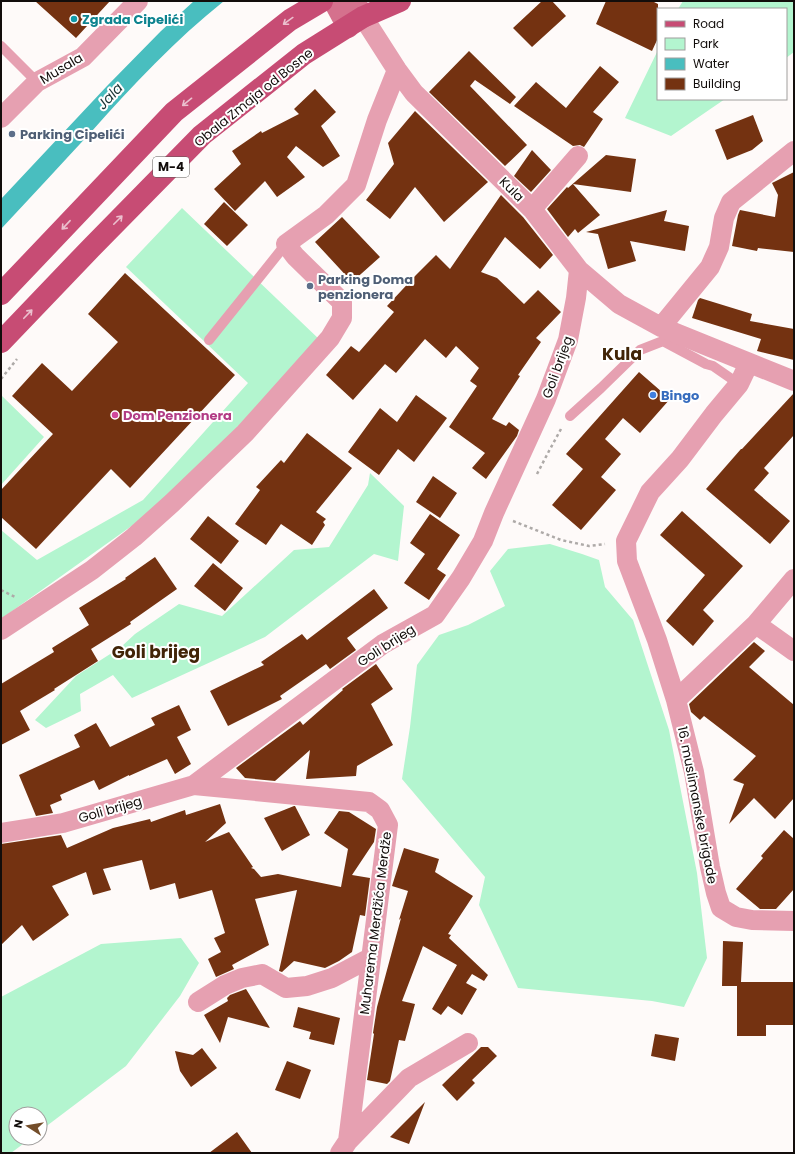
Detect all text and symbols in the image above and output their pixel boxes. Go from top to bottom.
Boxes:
legend [657,8,787,100]
place label: Zgrada Cipelići [82,10,183,29]
marker: Zgrada Cipelići [69,14,79,24]
text: Road [693,15,724,32]
one-way arrow [283,17,294,26]
text: Park [693,35,720,52]
street label: Obala Zmaja od Bosne [190,43,317,151]
street label: Musala [36,48,86,89]
text: Water [693,55,730,72]
text: Building [693,75,741,92]
water label: Jala [93,78,128,114]
one-way arrow [181,98,192,107]
place label: Parking Cipelići [20,125,125,144]
marker: Parking Cipelići [7,129,17,139]
road number: M-4 [153,157,189,177]
street label: Kula [495,173,528,206]
one-way arrow [113,215,123,225]
one-way arrow [61,220,71,230]
place label: Parking Doma penzionera [318,270,413,304]
marker: Parking Doma penzionera [305,281,315,291]
one-way arrow [23,309,32,319]
street label: Goli brijeg [537,333,578,401]
district label: Kula [602,342,642,366]
place label: Bingo [661,386,699,405]
marker: Bingo [648,390,658,400]
place label: Dom Penzionera [123,406,232,425]
marker: Dom Penzionera [110,410,120,420]
street label: Goli brijeg [354,620,419,671]
district label: Goli brijeg [112,640,200,664]
street label: 16. muslimanske brigade [673,725,722,886]
street label: Goli brijeg [76,791,144,828]
street label: Muharema Merdžića Merdže [355,830,396,1016]
north arrow [8,1106,48,1146]
text: N [10,1118,27,1130]

